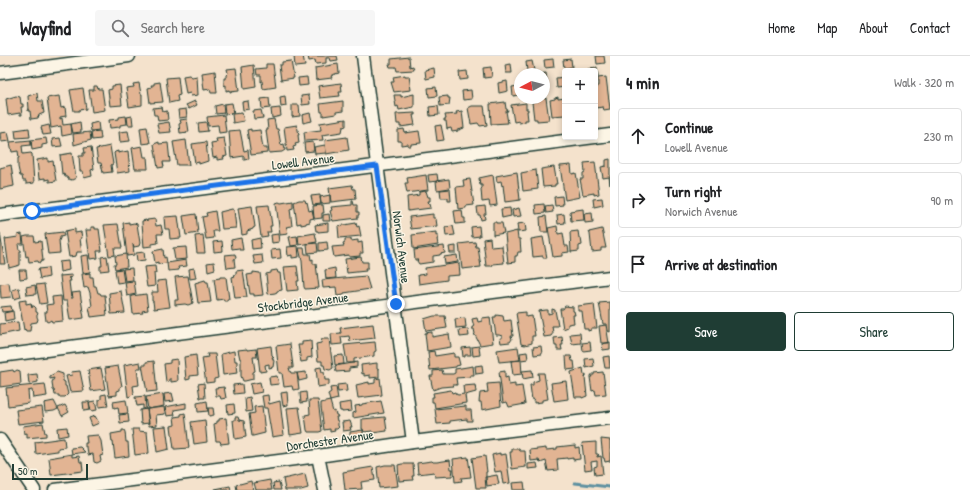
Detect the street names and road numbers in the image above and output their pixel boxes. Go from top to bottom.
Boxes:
street label: Lowell Avenue [271,148,335,174]
street label: Norwich Avenue [389,210,415,284]
street label: Stockbridge Avenue [257,287,349,317]
street label: Dorchester Avenue [285,425,375,455]

